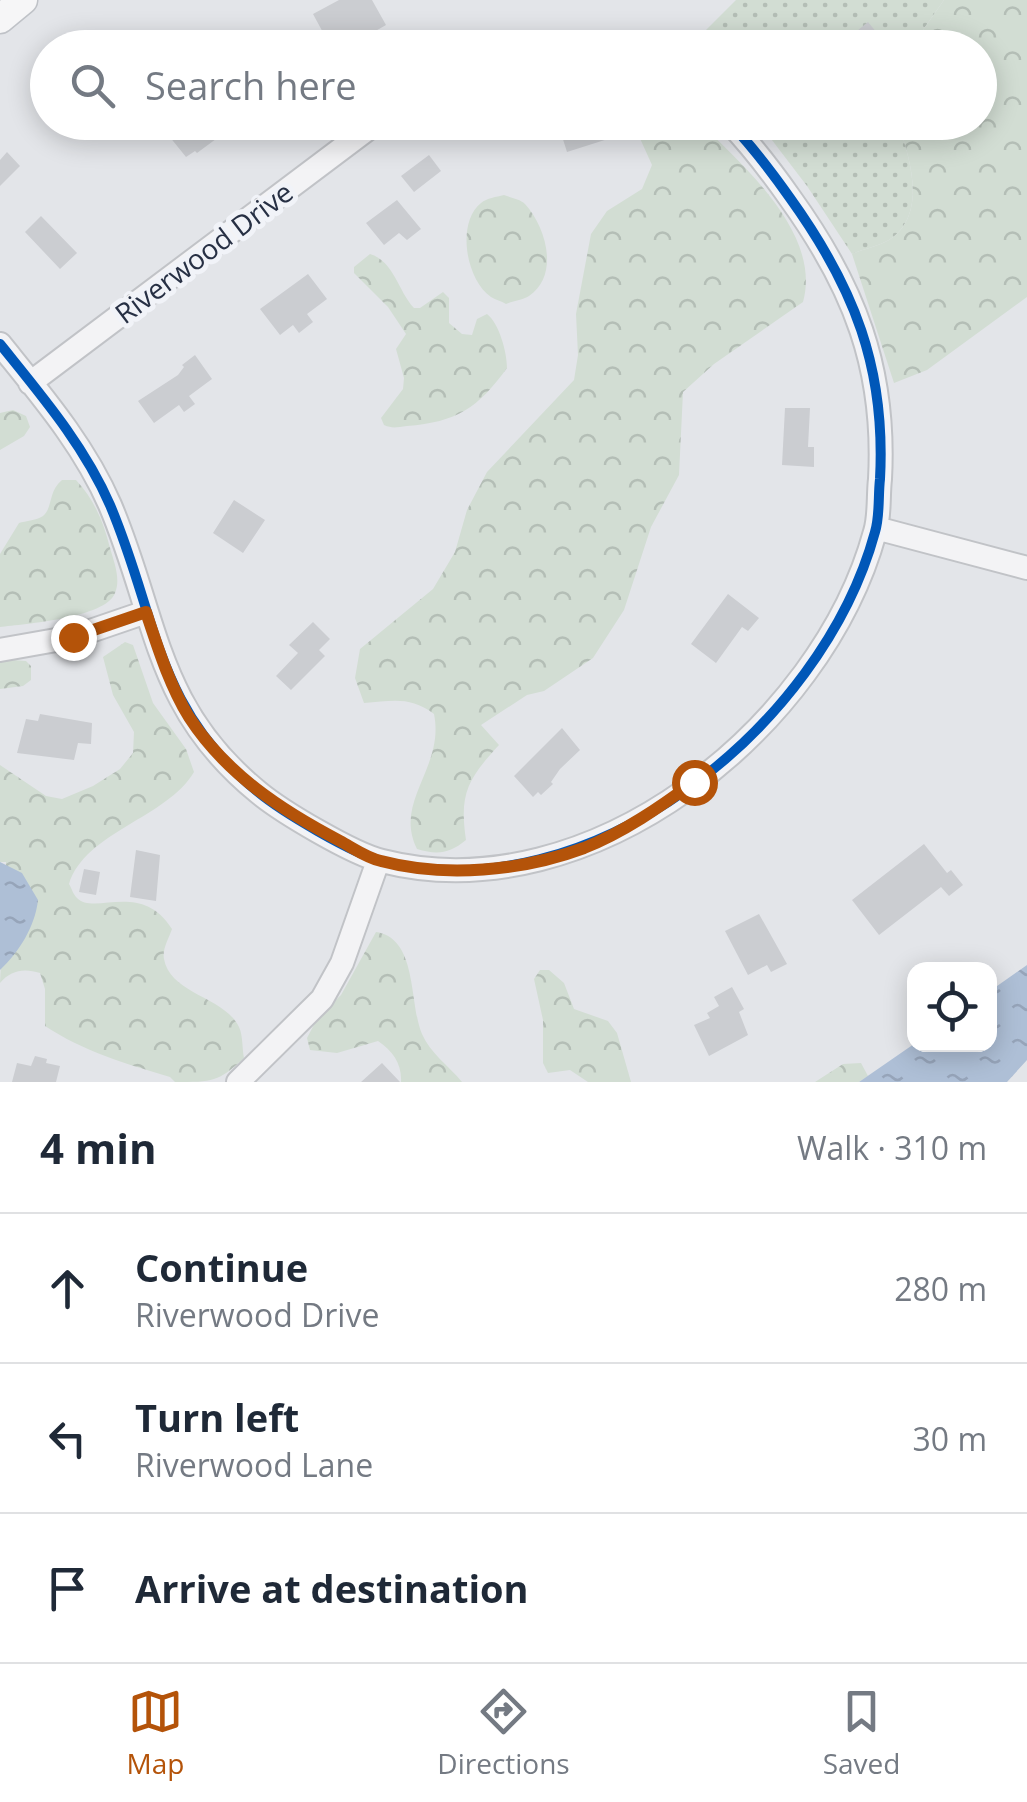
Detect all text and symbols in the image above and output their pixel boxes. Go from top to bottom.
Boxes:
search box [30,30,997,140]
icon: search [65,58,120,113]
text: Search here [145,59,357,111]
street label: Riverwood Drive [107,173,300,332]
route end [51,615,97,661]
route start [672,760,718,806]
map controls [907,962,997,1052]
button: locate [907,962,997,1052]
text: 4 min [40,1119,157,1176]
text: Walk · 310 m [797,1126,987,1169]
text: Continue [135,1241,308,1293]
icon: ahead [40,1261,95,1316]
text: 280 m [894,1267,987,1310]
text: Riverwood Drive [135,1293,379,1336]
text: Turn left [135,1391,299,1443]
icon: left [40,1411,95,1466]
text: 30 m [912,1417,987,1460]
text: Riverwood Lane [135,1443,373,1486]
icon: arrive [40,1561,95,1616]
text: Arrive at destination [135,1562,529,1614]
tab: Map [126,1684,184,1782]
tab: Directions [437,1684,570,1782]
tab: Saved [823,1684,900,1782]

